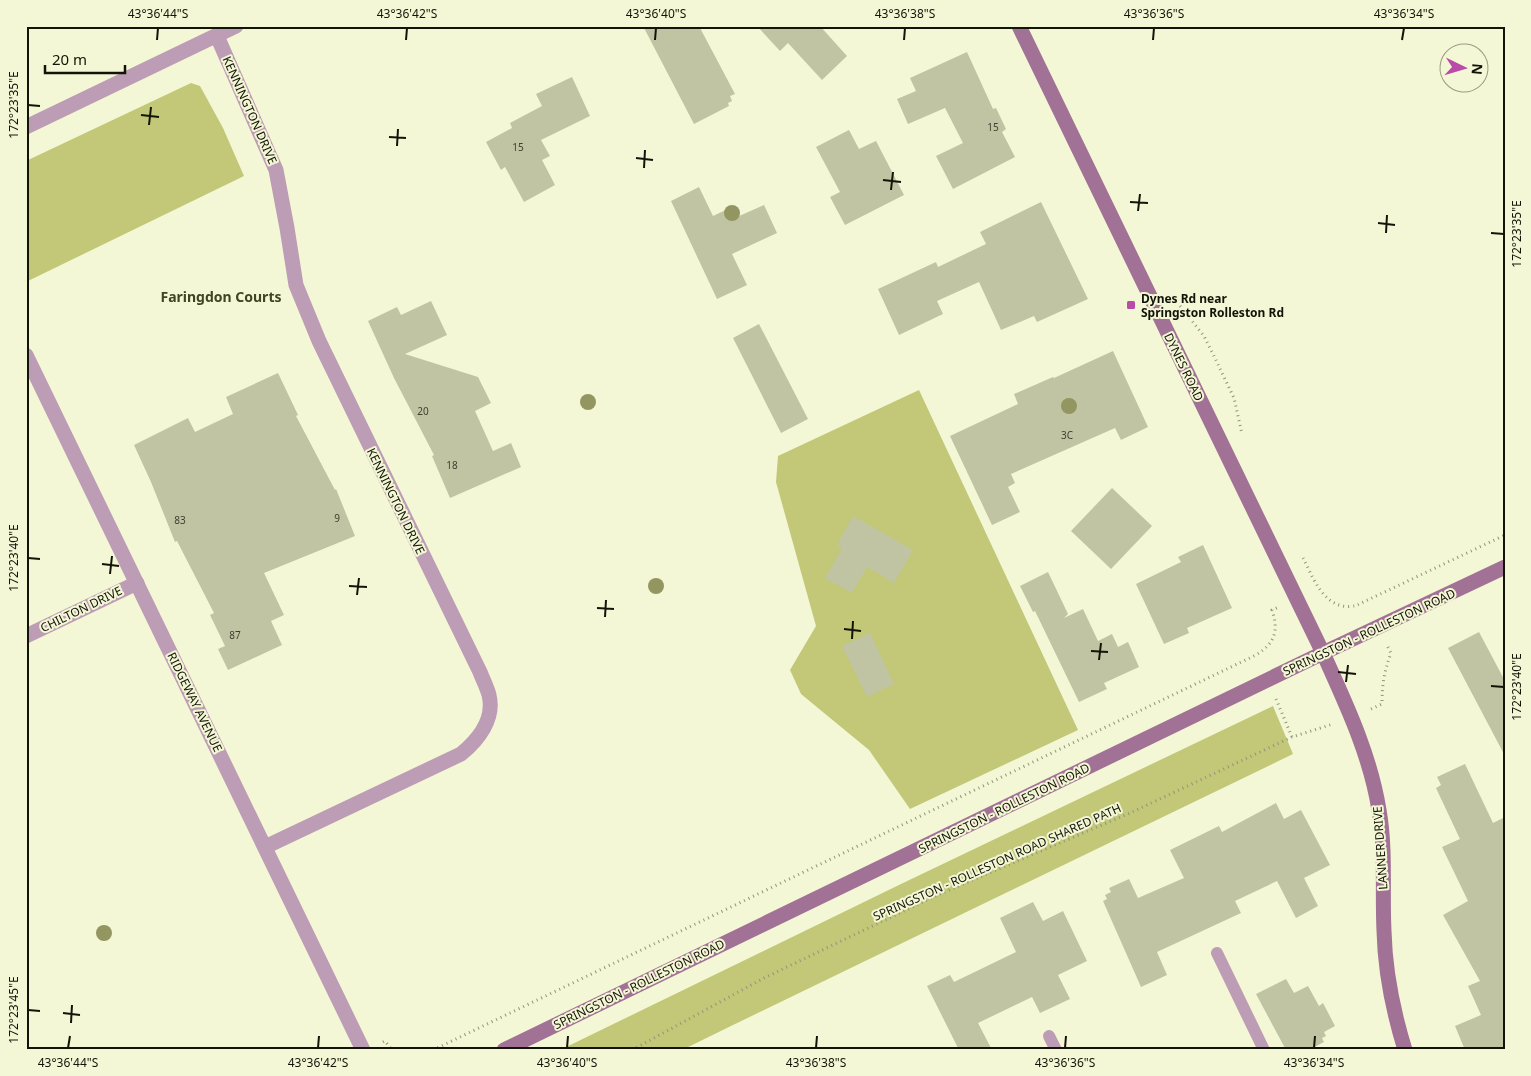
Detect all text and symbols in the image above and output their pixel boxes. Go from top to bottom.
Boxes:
text: 43°36'44"S [128,5,189,22]
text: 43°36'42"S [377,5,438,22]
text: 43°36'40"S [626,5,687,22]
text: 43°36'38"S [875,5,936,22]
text: 43°36'36"S [1124,5,1185,22]
text: 43°36'34"S [1374,5,1435,22]
scale bar [45,42,125,74]
north arrow [1438,42,1488,92]
text: 20 m [52,49,87,69]
street label: KENNINGTON DRIVE [219,53,281,167]
text: N [1467,63,1487,76]
text: 172°23'35"E [5,71,22,139]
house number: 15 [987,120,999,134]
house number: 15 [512,140,524,154]
text: 172°23'35"E [1508,200,1525,268]
district label: Faringdon Courts [160,287,282,306]
place label: Dynes Rd near Springston Rolleston Rd [1141,290,1284,321]
marker: Dynes Rd near Springston Rolleston Rd [1125,299,1137,311]
street label: DYNES ROAD [1160,330,1208,404]
house number: 20 [417,404,429,418]
house number: 3C [1061,428,1074,442]
street label: KENNINGTON DRIVE [363,445,429,557]
house number: 18 [446,458,458,472]
house number: 9 [334,511,340,525]
house number: 83 [174,513,186,527]
text: 172°23'40"E [5,524,22,592]
street label: CHILTON DRIVE [37,582,125,636]
street label: SPRINGSTON - ROLLESTON ROAD [1280,584,1458,680]
house number: 87 [229,628,241,642]
street label: RIDGEWAY AVENUE [163,649,227,755]
text: 172°23'40"E [1508,653,1525,721]
street label: SPRINGSTON - ROLLESTON ROAD [916,759,1093,857]
street label: SPRINGSTON - ROLLESTON ROAD SHARED PATH [870,799,1124,925]
street label: LANNER DRIVE [1369,806,1391,890]
street label: SPRINGSTON - ROLLESTON ROAD [551,935,728,1033]
text: 172°23'45"E [5,976,22,1044]
text: 43°36'44"S [38,1054,99,1071]
text: 43°36'42"S [288,1054,349,1071]
text: 43°36'40"S [537,1054,598,1071]
text: 43°36'38"S [786,1054,847,1071]
text: 43°36'36"S [1035,1054,1096,1071]
text: 43°36'34"S [1284,1054,1345,1071]

